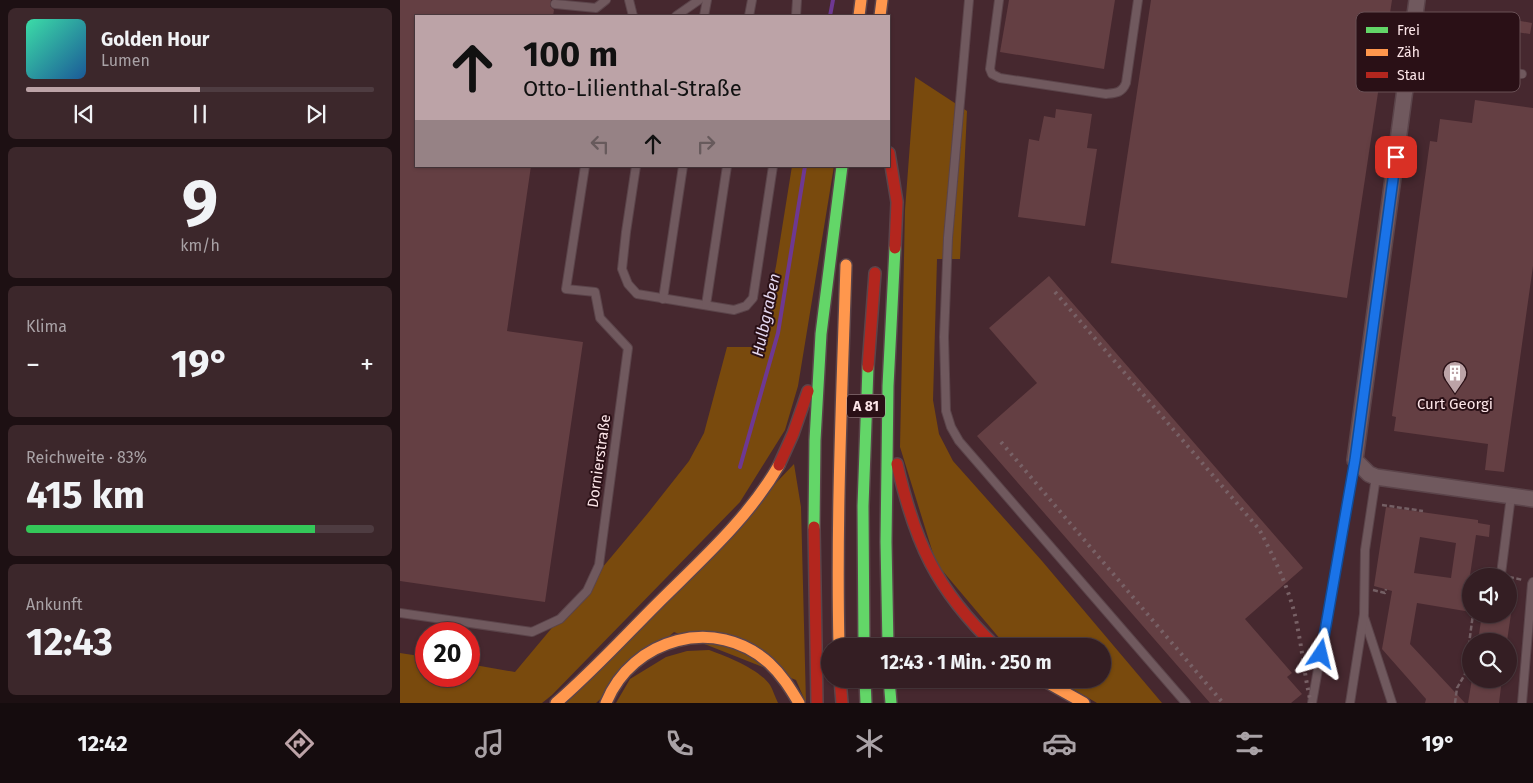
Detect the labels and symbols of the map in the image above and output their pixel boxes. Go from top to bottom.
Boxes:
legend [1356,12,1520,92]
text: Frei [1397,22,1420,39]
text: Zäh [1397,44,1420,61]
text: Stau [1397,67,1425,84]
pin [1375,136,1417,178]
water label: Hulbgraben [748,272,784,358]
building icon: Curt Georgi [1442,360,1468,394]
road number: A 81 [847,394,885,418]
place label: Curt Georgi [1417,395,1493,413]
street label: Dornierstraße [584,413,614,509]
speed limit sign: 20 [415,622,480,687]
position arrow [1294,627,1346,679]

